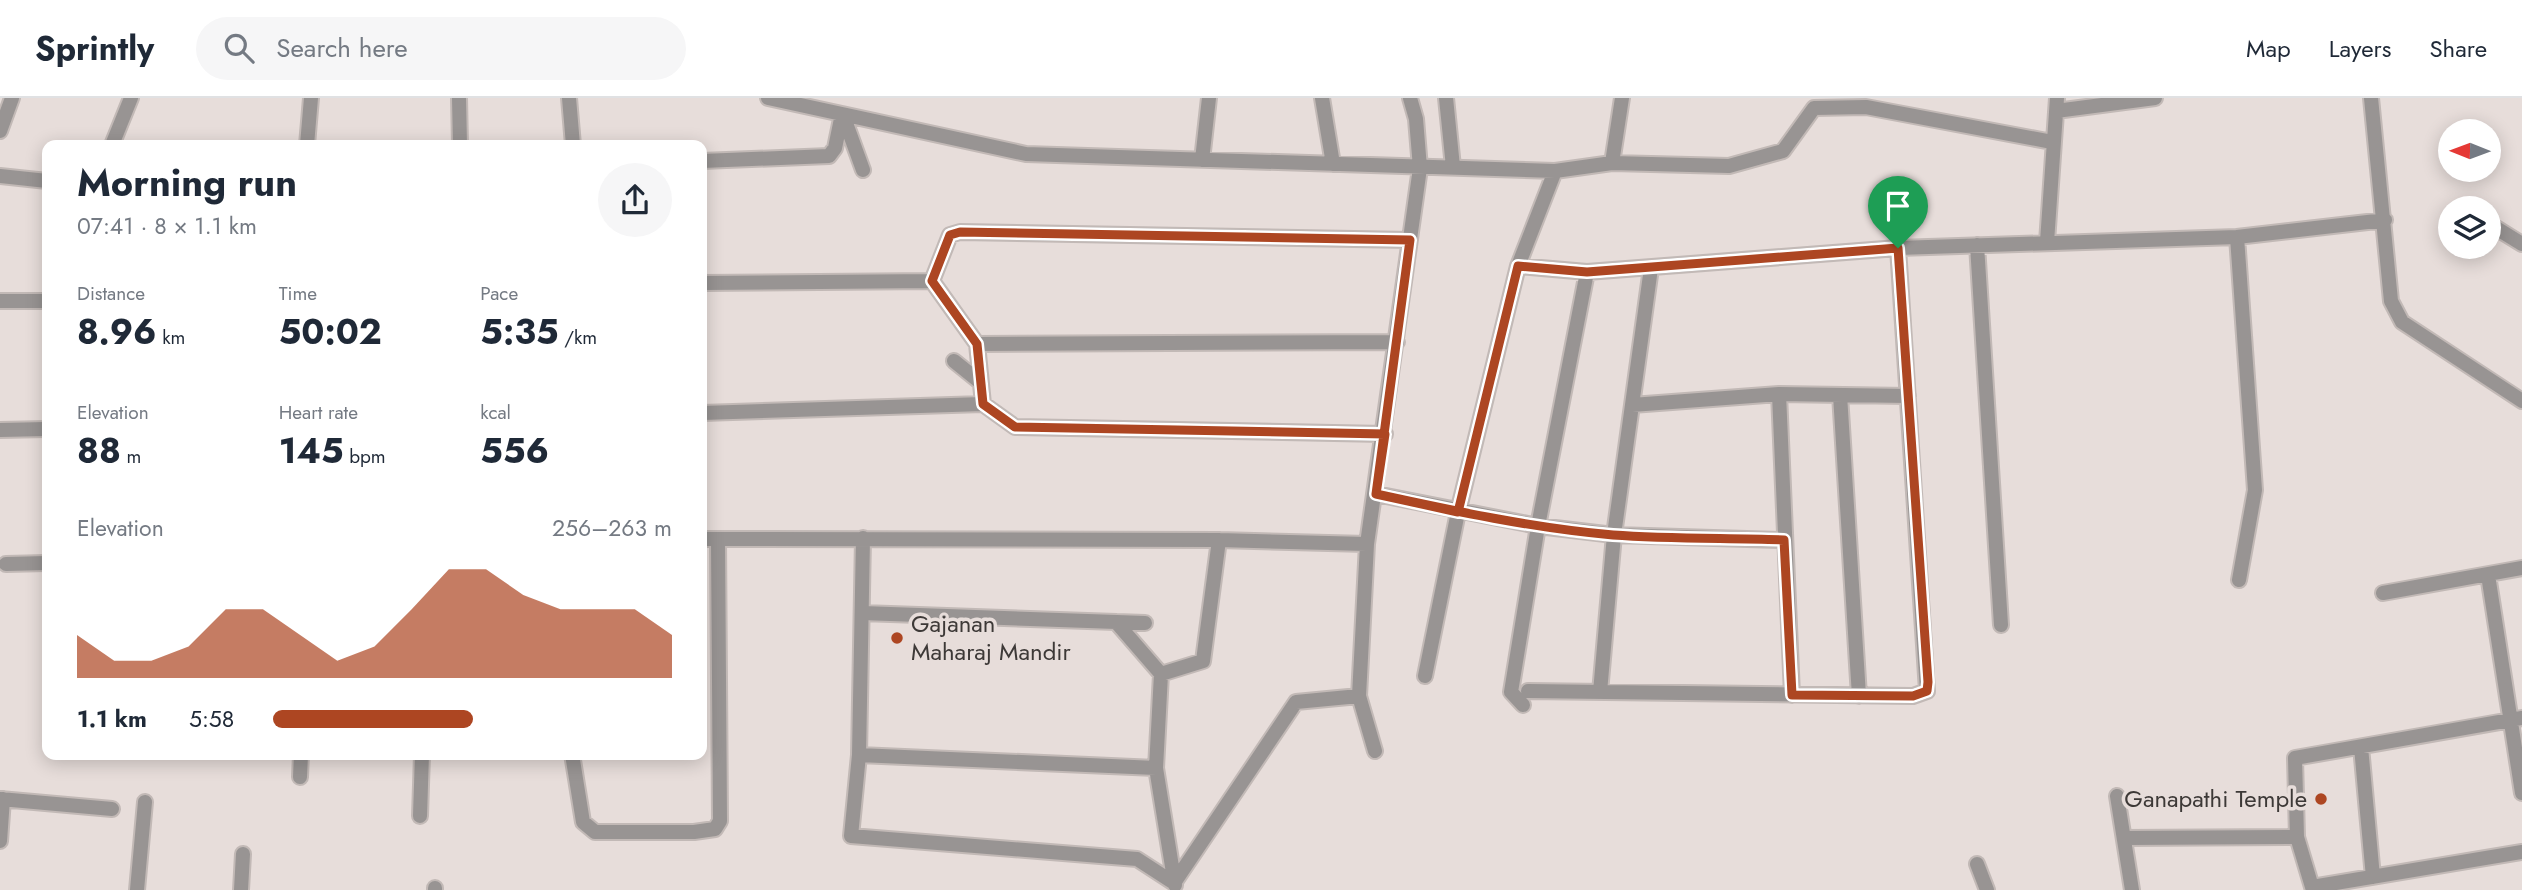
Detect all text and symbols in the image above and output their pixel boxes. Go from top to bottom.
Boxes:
search box [196,17,686,80]
text: Sprintly [35,25,154,72]
icon: search [220,29,258,67]
text: Search here [276,29,408,67]
text: Map [2246,31,2291,66]
text: Layers [2329,31,2391,66]
text: Share [2429,31,2487,66]
north arrow [2438,119,2501,182]
map controls [2438,119,2501,259]
text: Morning run [77,155,297,210]
button: share [598,163,672,237]
pin [1868,176,1928,248]
icon: arrive [1879,187,1917,225]
button: layers [2438,196,2501,259]
text: 07:41 · 8 × 1.1 km [77,209,257,243]
text: Distance [77,280,145,307]
text: Time [279,280,317,307]
text: Pace [480,280,518,307]
text: 8.96 [77,307,157,357]
text: 50:02 [279,307,382,357]
text: 5:35 [480,307,558,357]
text: km [157,324,185,351]
text: /km [558,324,597,351]
text: Elevation [77,399,149,426]
text: Heart rate [279,399,358,426]
text: kcal [480,399,511,426]
text: 88 [77,426,121,476]
text: 145 [279,426,343,476]
text: 556 [480,426,549,476]
text: m [121,443,141,470]
text: bpm [343,443,386,470]
text: Elevation [77,511,164,545]
text: 256–263 m [552,511,672,545]
place label: Gajanan Maharaj Mandir [911,606,1072,669]
marker: Gajanan Maharaj Mandir [889,630,905,646]
text: 1.1 km [77,702,147,736]
text: 5:58 [189,702,234,736]
place label: Ganapathi Temple [2124,781,2307,816]
marker: Ganapathi Temple [2313,791,2329,807]

